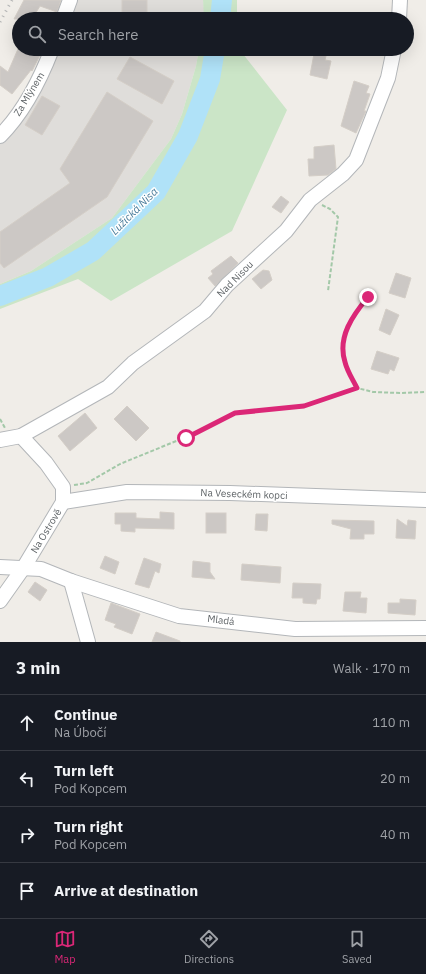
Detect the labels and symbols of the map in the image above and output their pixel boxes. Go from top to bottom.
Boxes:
street label: Za Mlýnem [11,70,47,118]
water label: Lužická Nisa [107,184,161,238]
street label: Nad Nisou [214,258,256,300]
route end [359,288,377,306]
route start [177,429,195,447]
street label: Na Veseckém kopci [200,486,288,502]
street label: Na Ostrově [28,506,65,556]
street label: Mladá [207,612,236,628]

